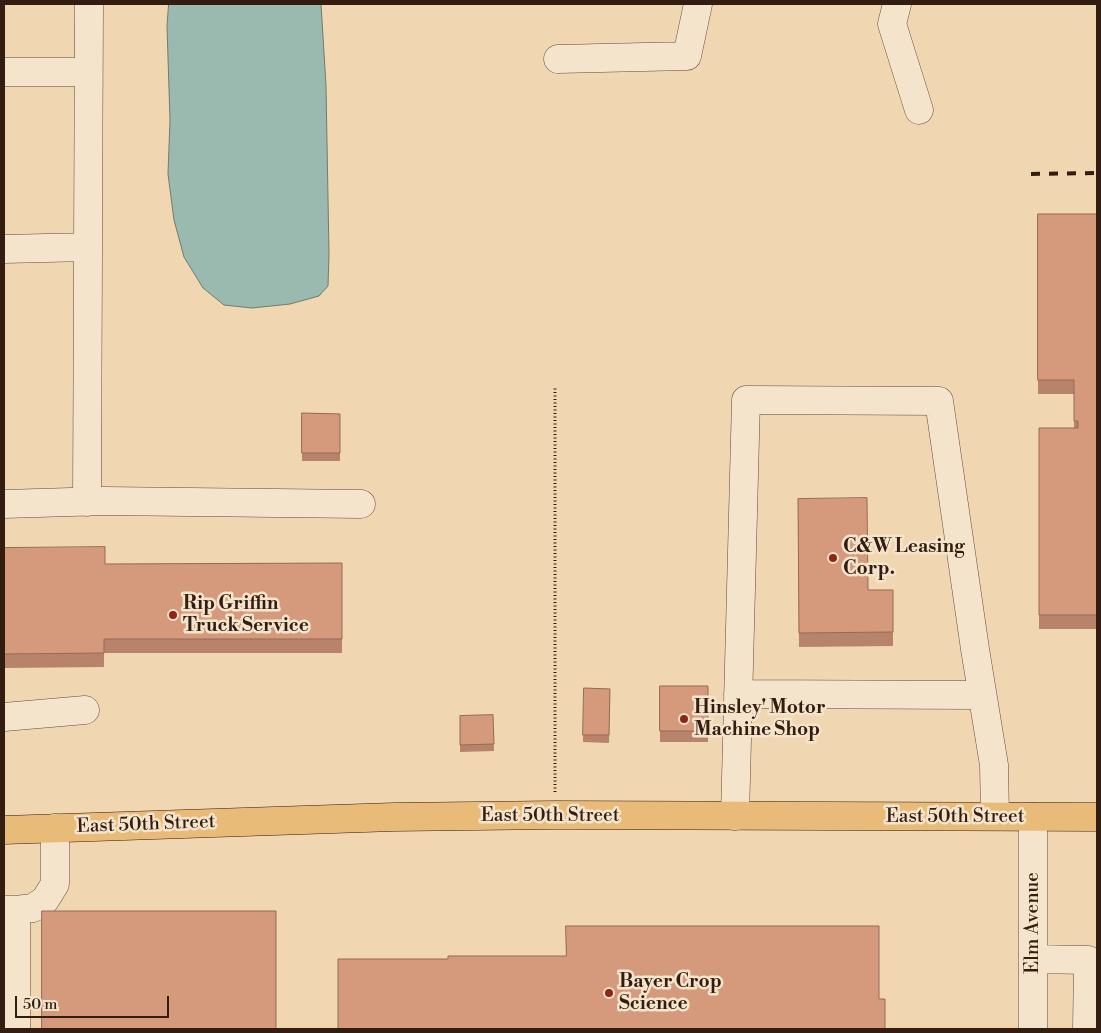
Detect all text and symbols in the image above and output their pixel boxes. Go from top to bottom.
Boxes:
place label: C&W Leasing Corp. [843,536,965,580]
marker: C&W Leasing Corp. [827,552,839,564]
place label: Rip Griffin Truck Service [183,593,309,637]
marker: Rip Griffin Truck Service [167,609,179,621]
place label: Hinsley' Motor Machine Shop [694,697,826,741]
marker: Hinsley' Motor Machine Shop [678,713,690,725]
street label: East 50th Street [481,805,619,827]
street label: East 50th Street [886,806,1024,828]
street label: East 50th Street [76,811,216,839]
street label: Elm Avenue [1022,872,1044,974]
place label: Bayer Crop Science [619,971,722,1015]
scale bar [18,986,171,1018]
marker: Bayer Crop Science [603,987,615,999]
text: 50 m [23,995,57,1014]

